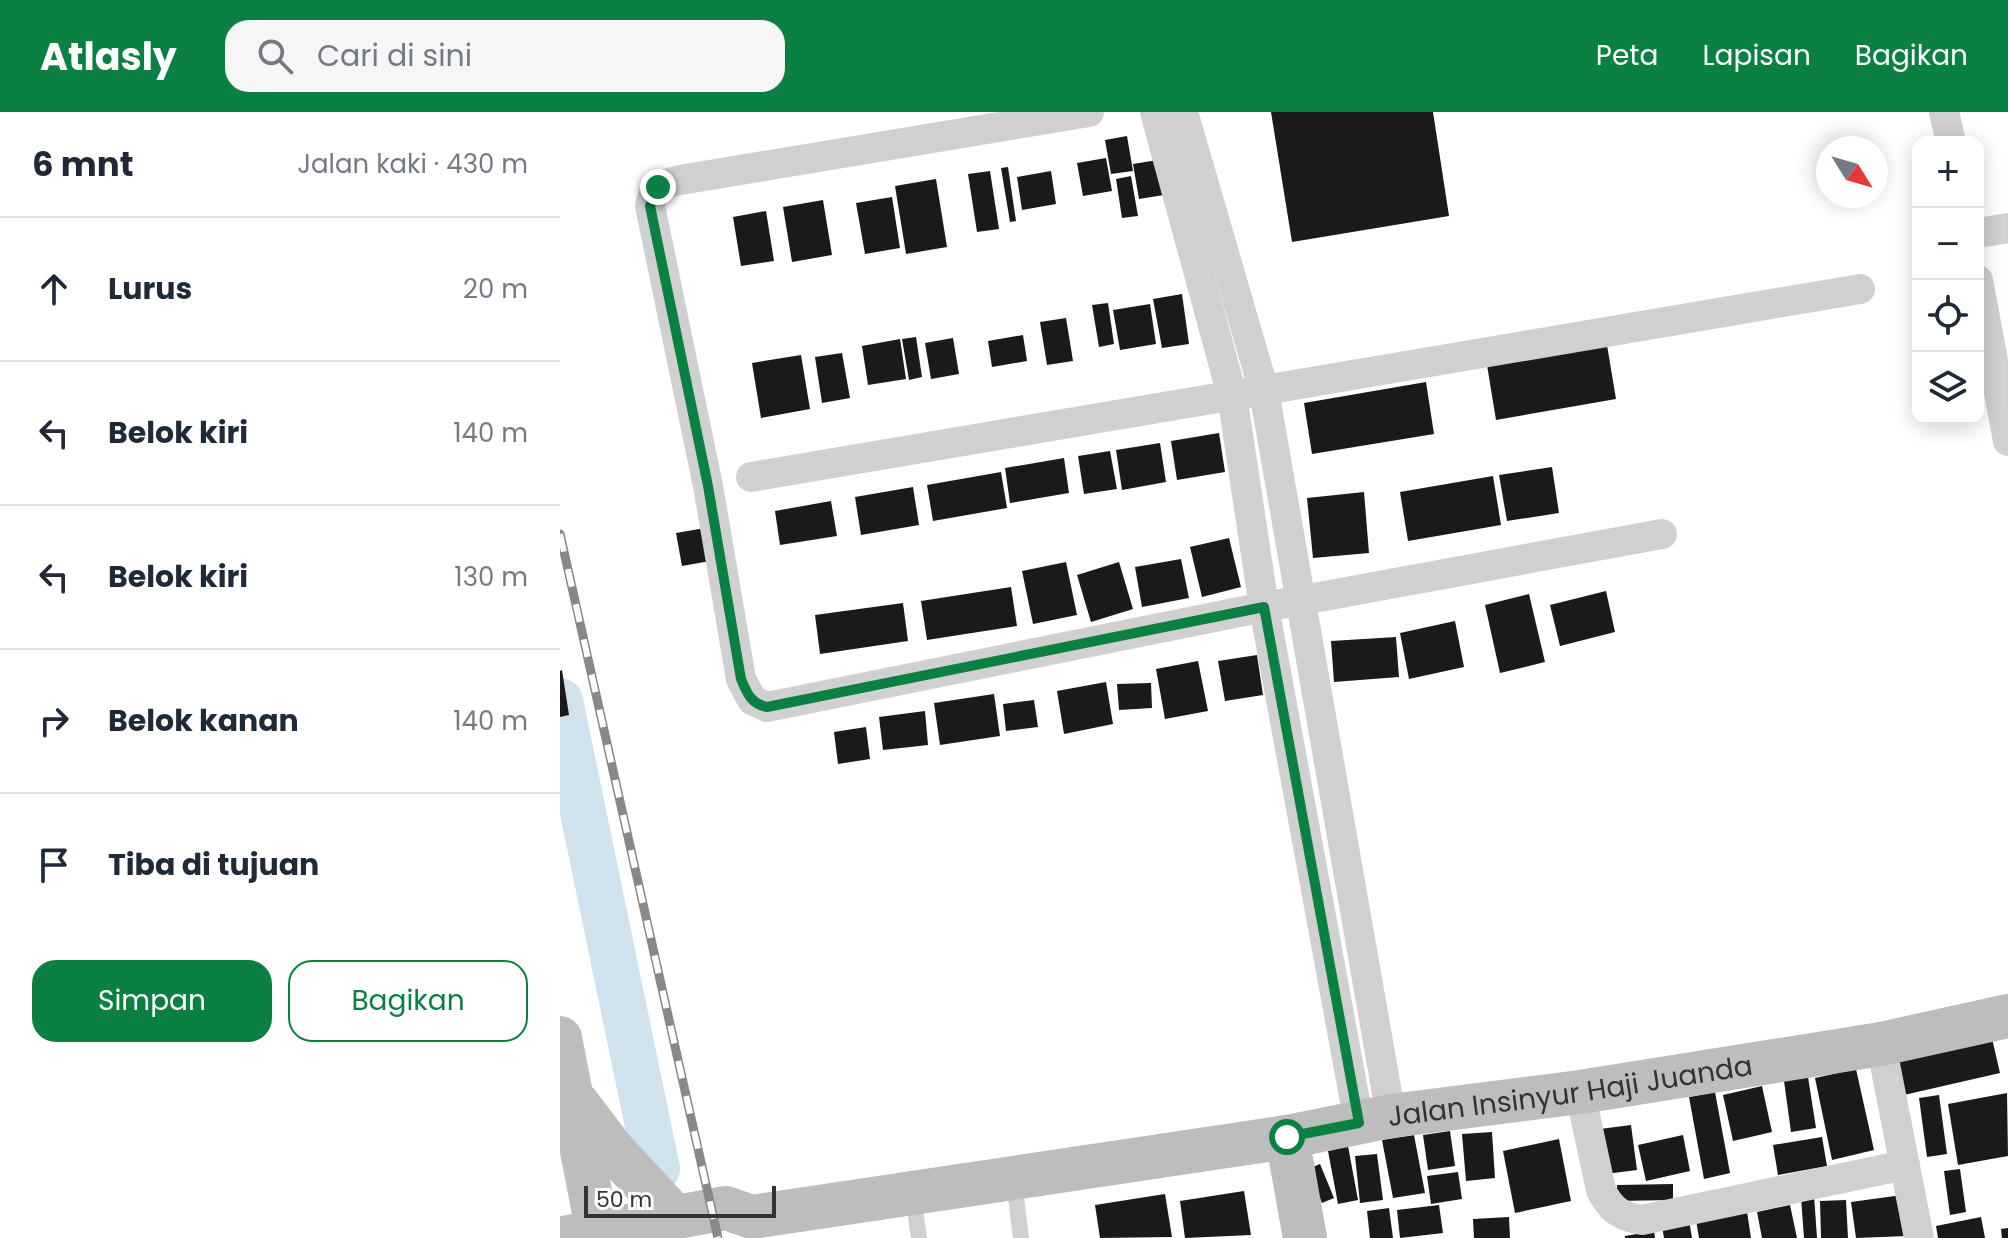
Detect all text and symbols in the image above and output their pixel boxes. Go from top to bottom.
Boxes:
search box [225,20,785,92]
text: Atlasly [40,30,177,83]
icon: search [253,34,297,78]
text: Cari di sini [317,34,472,77]
text: Peta [1596,36,1659,75]
text: Lapisan [1703,36,1811,75]
text: Bagikan [1855,36,1968,75]
north arrow [1816,136,1888,208]
map controls [1912,136,1984,424]
button: + [1912,136,1984,208]
text: 6 mnt [32,140,134,188]
text: Jalan kaki · 430 m [297,146,528,182]
route end [640,169,676,205]
button: − [1912,208,1984,280]
icon: ahead [32,267,76,311]
text: Lurus [108,267,192,310]
text: 20 m [463,271,528,307]
button: locate [1912,280,1984,352]
button: layers [1912,352,1984,424]
icon: left [32,411,76,455]
text: Belok kiri [108,411,248,454]
text: 140 m [453,415,528,451]
icon: left [32,555,76,599]
text: Belok kiri [108,555,248,598]
text: 130 m [454,559,528,595]
icon: right [32,699,76,743]
text: Belok kanan [108,699,299,742]
text: 140 m [453,703,528,739]
icon: arrive [32,843,76,887]
text: Tiba di tujuan [108,843,319,886]
button: Simpan [32,960,272,1042]
button: Bagikan [288,960,528,1042]
street label: Jalan Insinyur Haji Juanda [1385,1045,1755,1136]
route start [1269,1119,1305,1155]
scale bar [584,1182,776,1218]
text: 50 m [596,1184,652,1215]

